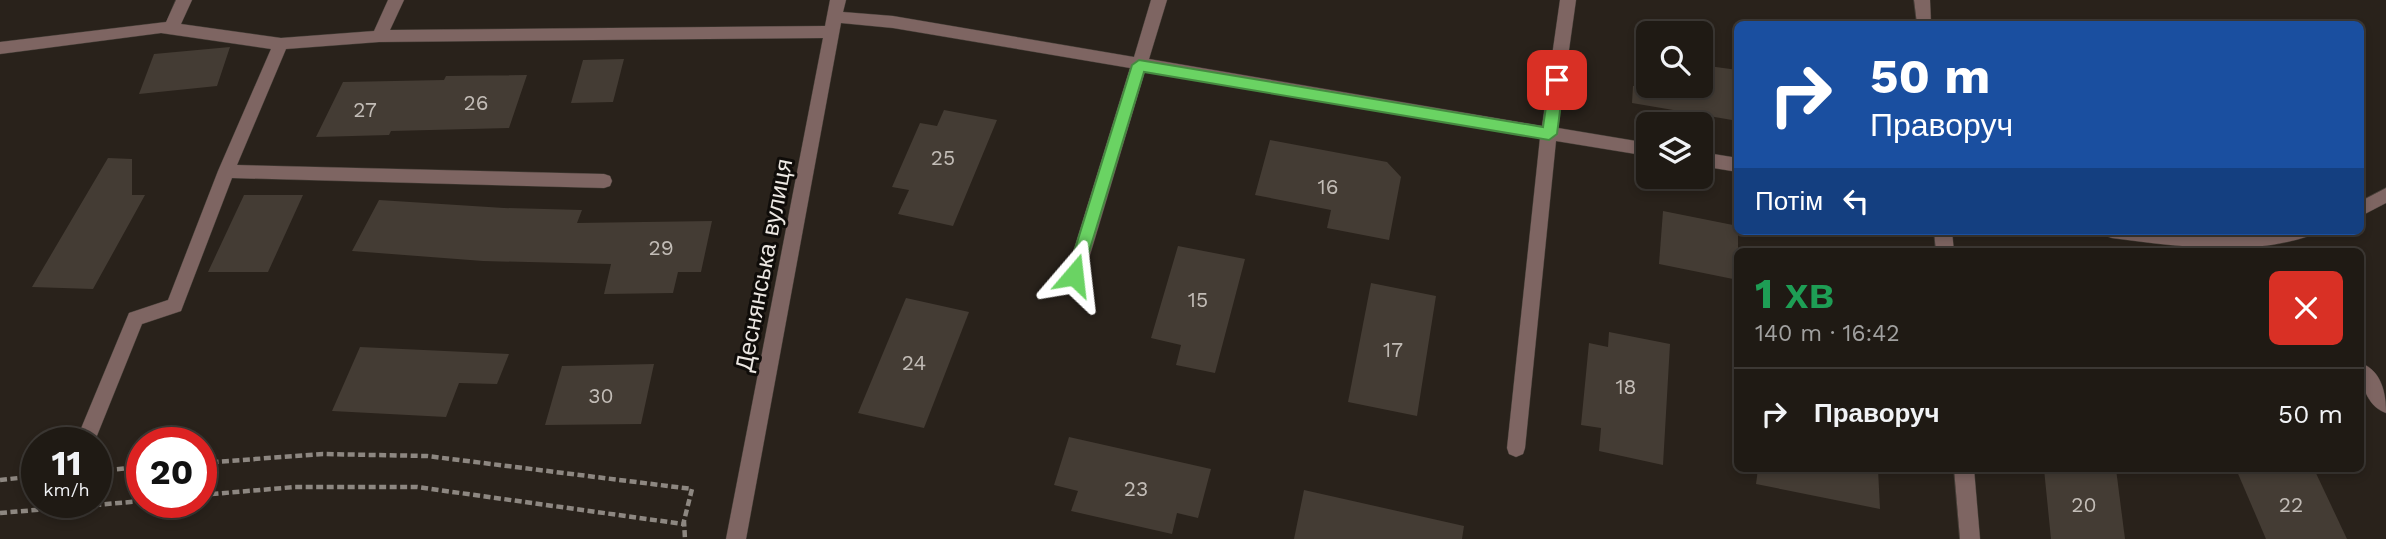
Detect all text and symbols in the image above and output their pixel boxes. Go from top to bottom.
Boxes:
map controls [1636,21,1713,189]
button: search [1636,21,1713,98]
text: 50 m [1870,47,1990,105]
icon: right [1755,49,1846,140]
pin [1527,50,1587,110]
icon: arrive [1538,61,1576,99]
house number: 26 [463,90,489,115]
house number: 27 [353,97,377,122]
text: Праворуч [1870,106,2013,144]
button: layers [1636,112,1713,189]
house number: 25 [931,145,955,170]
street label: Деснянська вулиця [730,156,798,374]
house number: 16 [1318,174,1338,199]
icon: left [1837,182,1875,220]
text: Потім [1755,186,1823,216]
house number: 29 [648,235,674,260]
position arrow [1037,238,1111,312]
text: 1 хв [1755,269,1834,318]
button: close [2269,271,2343,345]
house number: 15 [1188,287,1208,312]
text: 140 m · 16:42 [1755,320,1900,347]
house number: 17 [1383,337,1403,362]
house number: 24 [902,350,926,375]
house number: 18 [1615,374,1637,399]
house number: 30 [588,383,614,408]
icon: right [1755,395,1793,433]
text: Праворуч [1814,398,1940,428]
text: 50 m [2278,399,2343,429]
speed limit sign: 20 [126,427,217,518]
text: 11 [51,442,82,484]
house number: 23 [1124,476,1148,501]
text: km/h [43,479,90,500]
house number: 20 [2071,492,2097,517]
house number: 22 [2279,492,2303,517]

